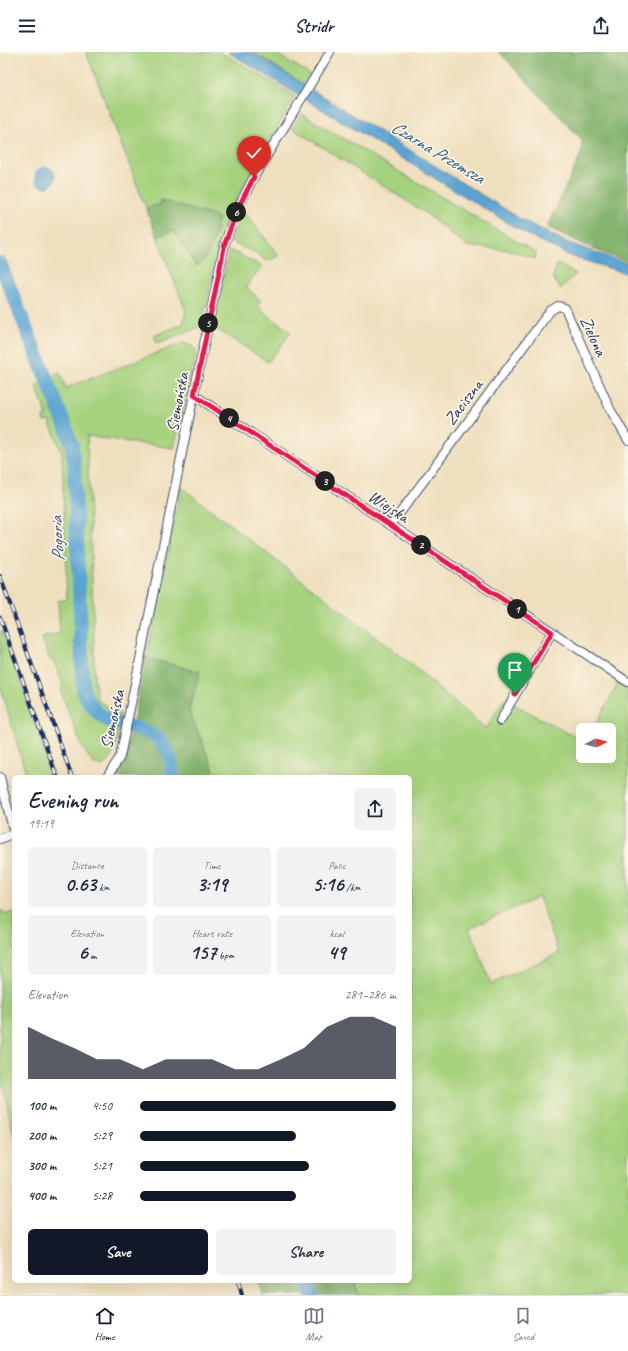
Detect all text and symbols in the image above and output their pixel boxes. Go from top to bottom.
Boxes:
icon: menu [16,15,38,37]
text: Stridr [295,15,333,37]
icon: share [590,15,612,37]
water label: Czarna Przemsza [387,116,490,189]
pin [237,136,271,177]
icon: check [243,142,265,164]
pin: 6 [226,202,246,222]
text: 6 [233,205,239,219]
pin: 5 [198,313,218,333]
street label: Zielona [576,313,612,361]
text: 5 [206,316,210,330]
street label: Siemońska [161,369,194,434]
street label: Zaciszna [440,374,488,429]
pin: 4 [219,408,239,428]
text: 4 [227,411,231,425]
pin: 3 [315,471,335,491]
text: 3 [323,474,327,488]
street label: Wiejska [365,486,415,528]
water label: Pogoria [45,514,69,562]
pin: 2 [411,535,431,555]
text: 2 [419,538,423,552]
pin: 1 [507,599,527,619]
text: 1 [515,602,519,616]
pin [498,653,532,694]
icon: arrive [504,659,526,681]
street label: Siemońska [96,686,130,751]
north arrow [576,723,616,763]
map controls [576,723,616,763]
text: Evening run [28,787,118,815]
button: share [354,788,396,830]
text: 19:19 [28,816,54,832]
text: Distance [71,858,104,872]
text: Time [204,858,220,872]
text: Pace [328,858,345,872]
text: 0.63 [65,872,96,897]
text: 3:19 [197,872,227,897]
text: 5:16 [313,872,344,897]
text: km [96,880,110,894]
text: /km [344,880,361,894]
text: Elevation [70,926,104,940]
text: Heart rate [192,926,232,940]
text: kcal [329,926,344,940]
text: 6 [78,940,88,965]
text: 157 [190,940,216,965]
text: 49 [328,940,346,965]
text: m [88,948,96,962]
text: bpm [216,948,234,962]
text: Elevation [28,987,68,1003]
text: 281–286 m [345,987,396,1003]
text: 100 m [28,1098,56,1114]
text: 4:50 [92,1098,112,1114]
text: 200 m [28,1128,56,1144]
text: 5:29 [92,1128,112,1144]
text: 300 m [28,1158,56,1174]
text: 5:21 [92,1158,112,1174]
text: 400 m [28,1188,56,1204]
text: 5:28 [92,1188,112,1204]
button: Save [28,1229,208,1275]
button: Share [216,1229,396,1275]
tab: Home [94,1305,116,1343]
tab: Map [303,1305,325,1343]
tab: Saved [512,1305,534,1343]

